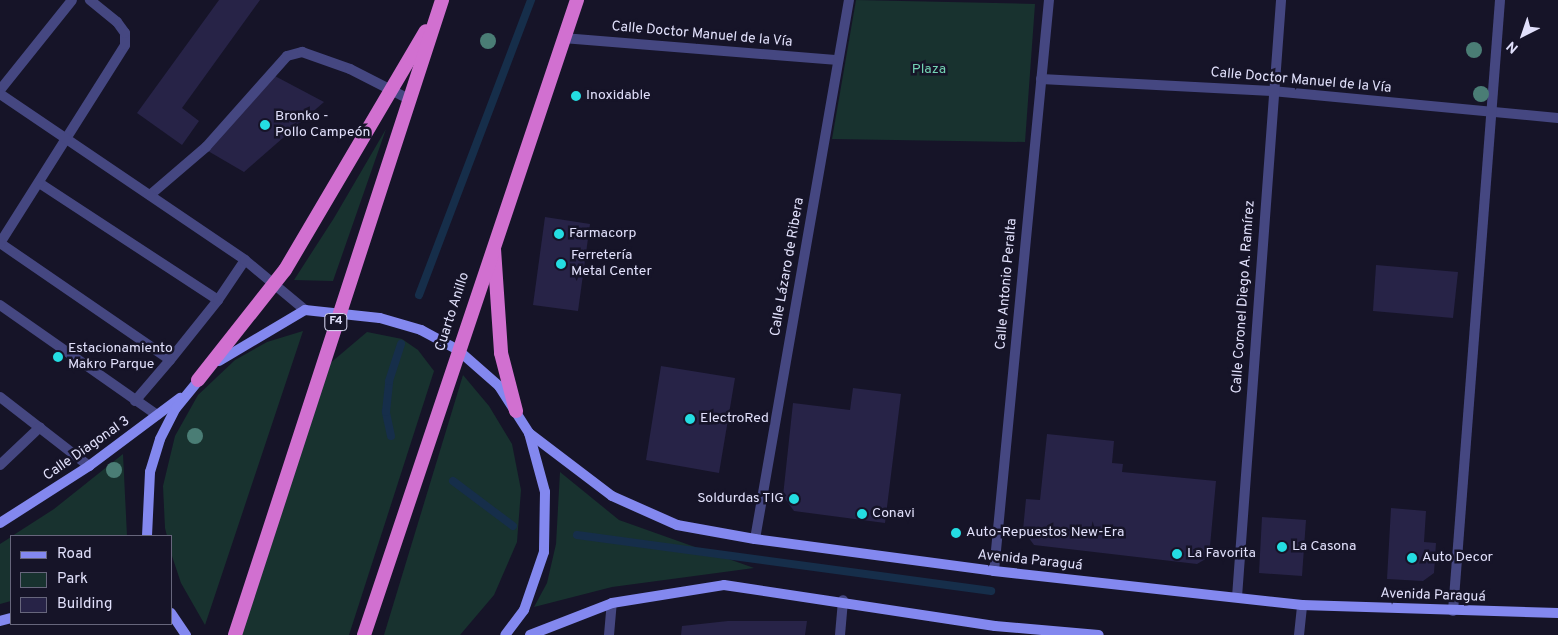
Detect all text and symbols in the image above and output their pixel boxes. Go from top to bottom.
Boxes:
north arrow [1498,10,1548,60]
street label: Calle Doctor Manuel de la Vía [611,19,793,51]
text: N [1503,37,1522,56]
park label: Plaza [912,62,946,78]
street label: Calle Doctor Manuel de la Vía [1210,65,1392,97]
place label: Inoxidable [586,88,651,104]
marker: Inoxidable [570,90,582,102]
place label: Bronko - Pollo Campeón [275,109,370,142]
marker: Bronko - Pollo Campeón [259,119,271,131]
street label: Calle Lázaro de Ribera [768,196,808,338]
street label: Calle Coronel Diego A. Ramírez [1229,199,1259,395]
street label: Calle Antonio Peralta [993,217,1021,351]
place label: Farmacorp [569,226,636,242]
marker: Farmacorp [553,228,565,240]
place label: Ferretería Metal Center [571,248,652,280]
marker: Ferretería Metal Center [555,258,567,270]
street label: Cuarto Anillo [432,270,474,354]
road number: F4 [324,313,348,332]
place label: Estacionamiento Makro Parque [68,341,173,374]
marker: Estacionamiento Makro Parque [52,351,64,363]
place label: ElectroRed [700,411,769,427]
street label: Calle Diagonal 3 [41,413,133,485]
marker: ElectroRed [684,413,696,425]
place label: Soldurdas TIG [697,491,784,507]
marker: Soldurdas TIG [788,493,800,505]
place label: Conavi [872,506,915,522]
marker: Conavi [856,508,868,520]
place label: Auto-Repuestos New-Era [966,525,1124,541]
marker: Auto-Repuestos New-Era [950,527,962,539]
legend [10,535,172,625]
place label: La Casona [1292,539,1356,555]
marker: La Casona [1276,541,1288,553]
text: Road [57,545,92,564]
place label: La Favorita [1187,546,1256,562]
street label: Avenida Paraguá [977,547,1083,575]
marker: La Favorita [1171,548,1183,560]
place label: Auto Decor [1422,550,1493,566]
marker: Auto Decor [1406,552,1418,564]
text: Park [57,570,88,589]
street label: Avenida Paraguá [1380,586,1486,606]
text: Building [57,595,112,614]

